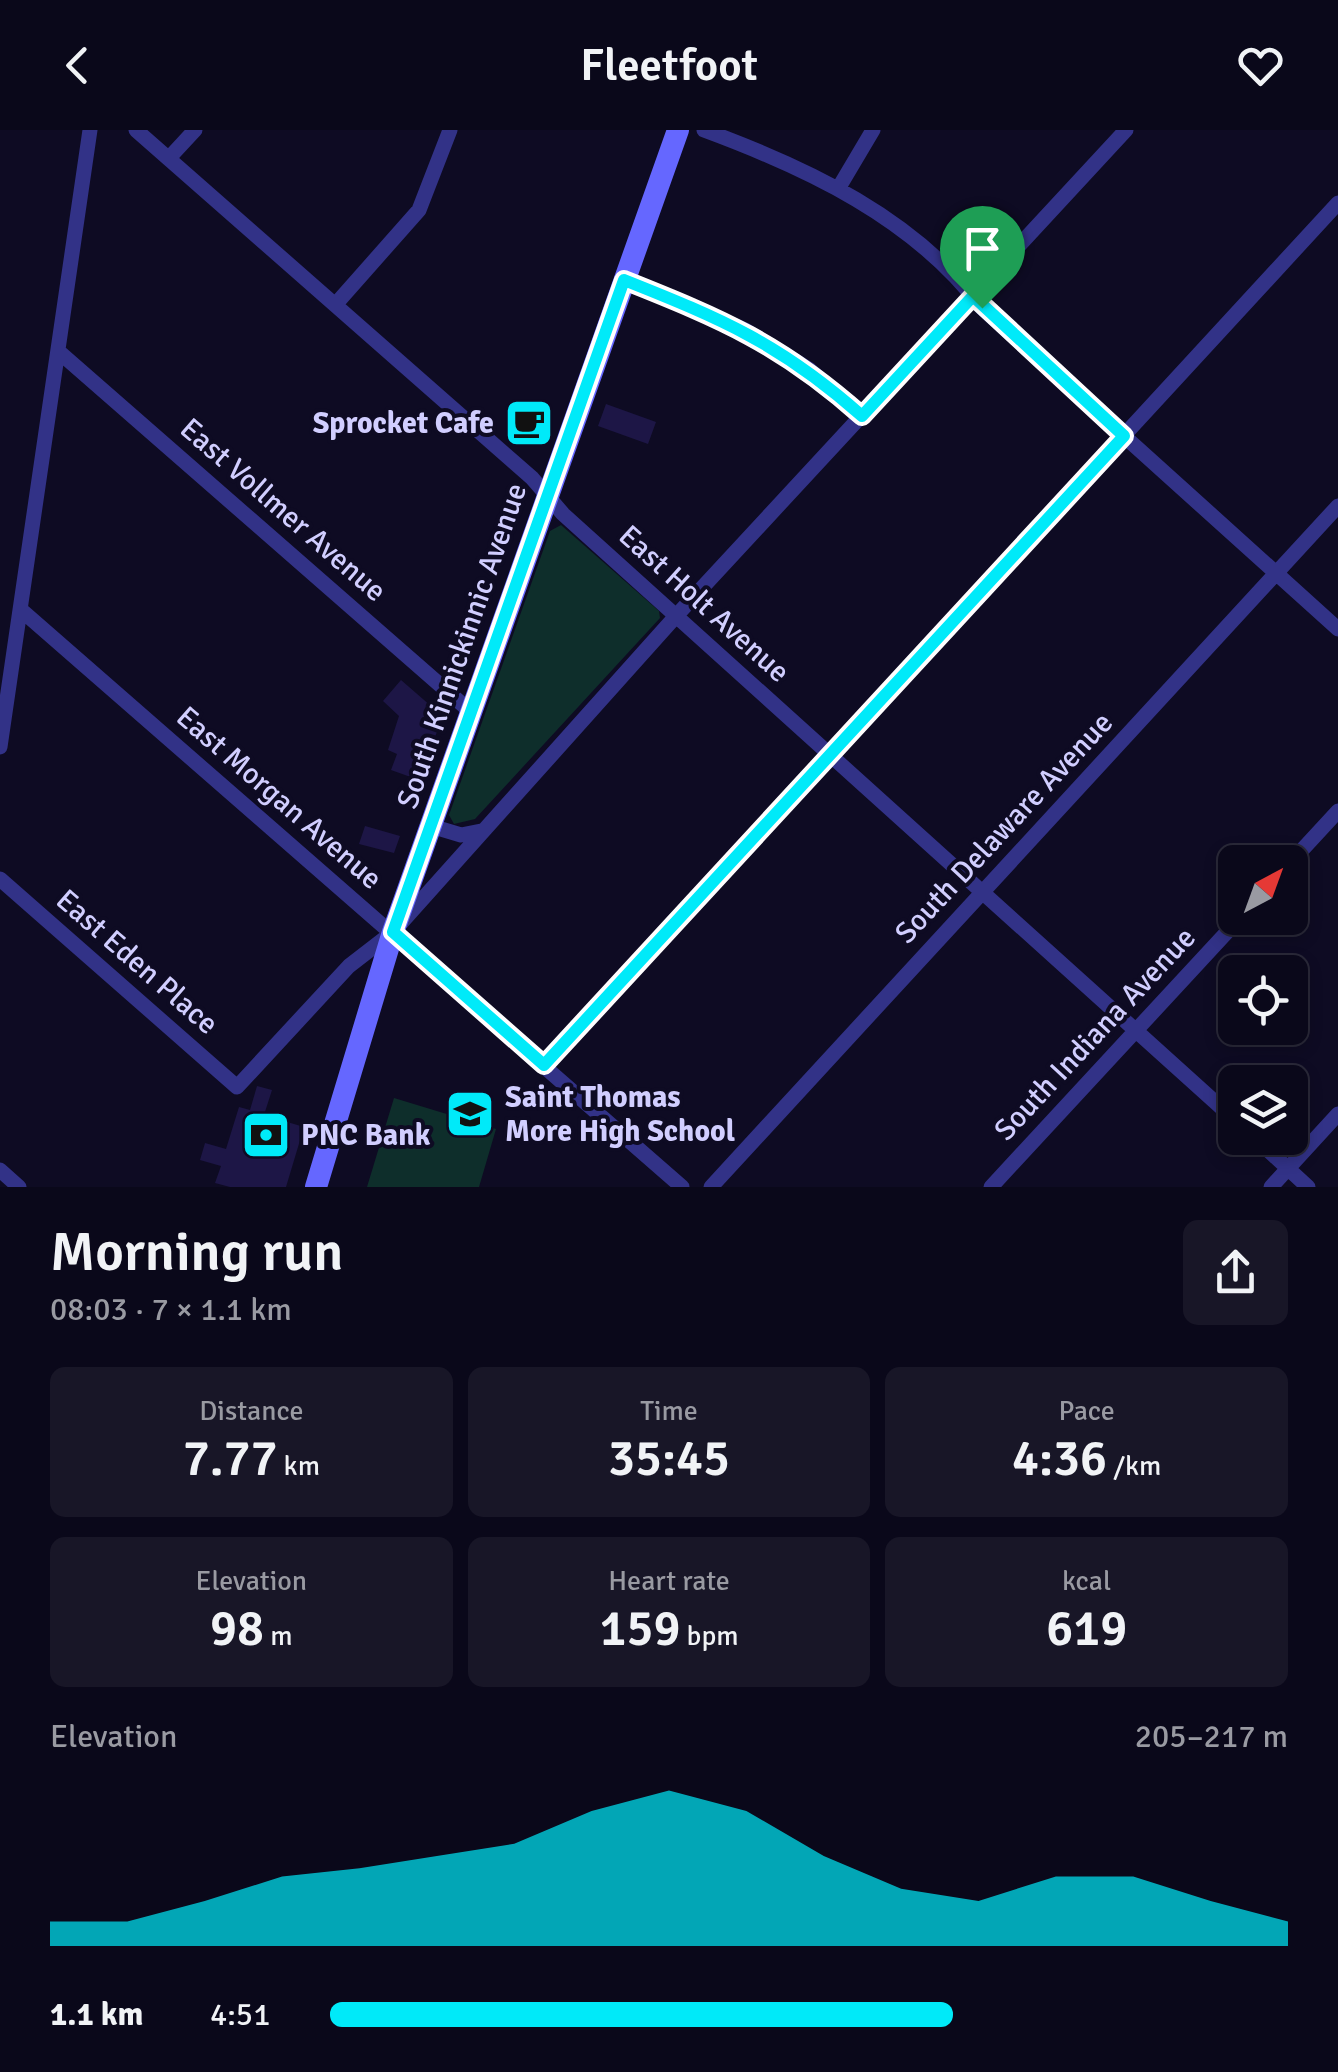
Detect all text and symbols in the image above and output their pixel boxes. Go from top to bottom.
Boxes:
icon: back [50,38,105,93]
text: Fleetfoot [580,38,758,93]
icon: heart [1233,38,1288,93]
pin [940,206,1025,309]
icon: arrive [955,221,1010,276]
cafe icon: Sprocket Cafe [503,397,555,449]
place label: Sprocket Cafe [313,405,494,442]
street label: East Vollmer Avenue [172,410,394,610]
street label: South Kinnickinnic Avenue [389,479,535,813]
street label: East Holt Avenue [611,518,797,690]
street label: East Morgan Avenue [169,699,389,897]
street label: South Delaware Avenue [887,705,1121,951]
north arrow [1218,845,1308,935]
map controls [1218,845,1308,1155]
street label: East Eden Place [48,882,226,1042]
street label: South Indiana Avenue [987,920,1203,1148]
button: locate [1218,955,1308,1045]
button: layers [1218,1065,1308,1155]
place label: Saint Thomas More High School [505,1079,735,1150]
school or university icon: Saint Thomas More High School [444,1088,496,1140]
bank icon: PNC Bank [240,1109,292,1161]
place label: PNC Bank [301,1117,431,1154]
text: Morning run [50,1218,343,1286]
button: share [1183,1220,1288,1325]
text: 08:03 · 7 × 1.1 km [50,1290,292,1329]
text: Distance [199,1394,303,1428]
text: Time [640,1394,698,1428]
text: Pace [1058,1394,1115,1428]
text: 7.77 [183,1428,277,1490]
text: 35:45 [608,1428,730,1490]
text: 4:36 [1012,1428,1107,1490]
text: km [277,1449,320,1483]
text: /km [1107,1449,1161,1483]
text: Elevation [196,1564,307,1598]
text: Heart rate [608,1564,730,1598]
text: kcal [1062,1564,1111,1598]
text: 98 [210,1598,264,1660]
text: 159 [599,1598,680,1660]
text: 619 [1046,1598,1127,1660]
text: m [264,1619,293,1653]
text: bpm [680,1619,739,1653]
text: Elevation [50,1717,177,1756]
text: 205–217 m [1135,1717,1288,1756]
text: 1.1 km [50,1995,143,2034]
text: 4:51 [210,1995,270,2034]

